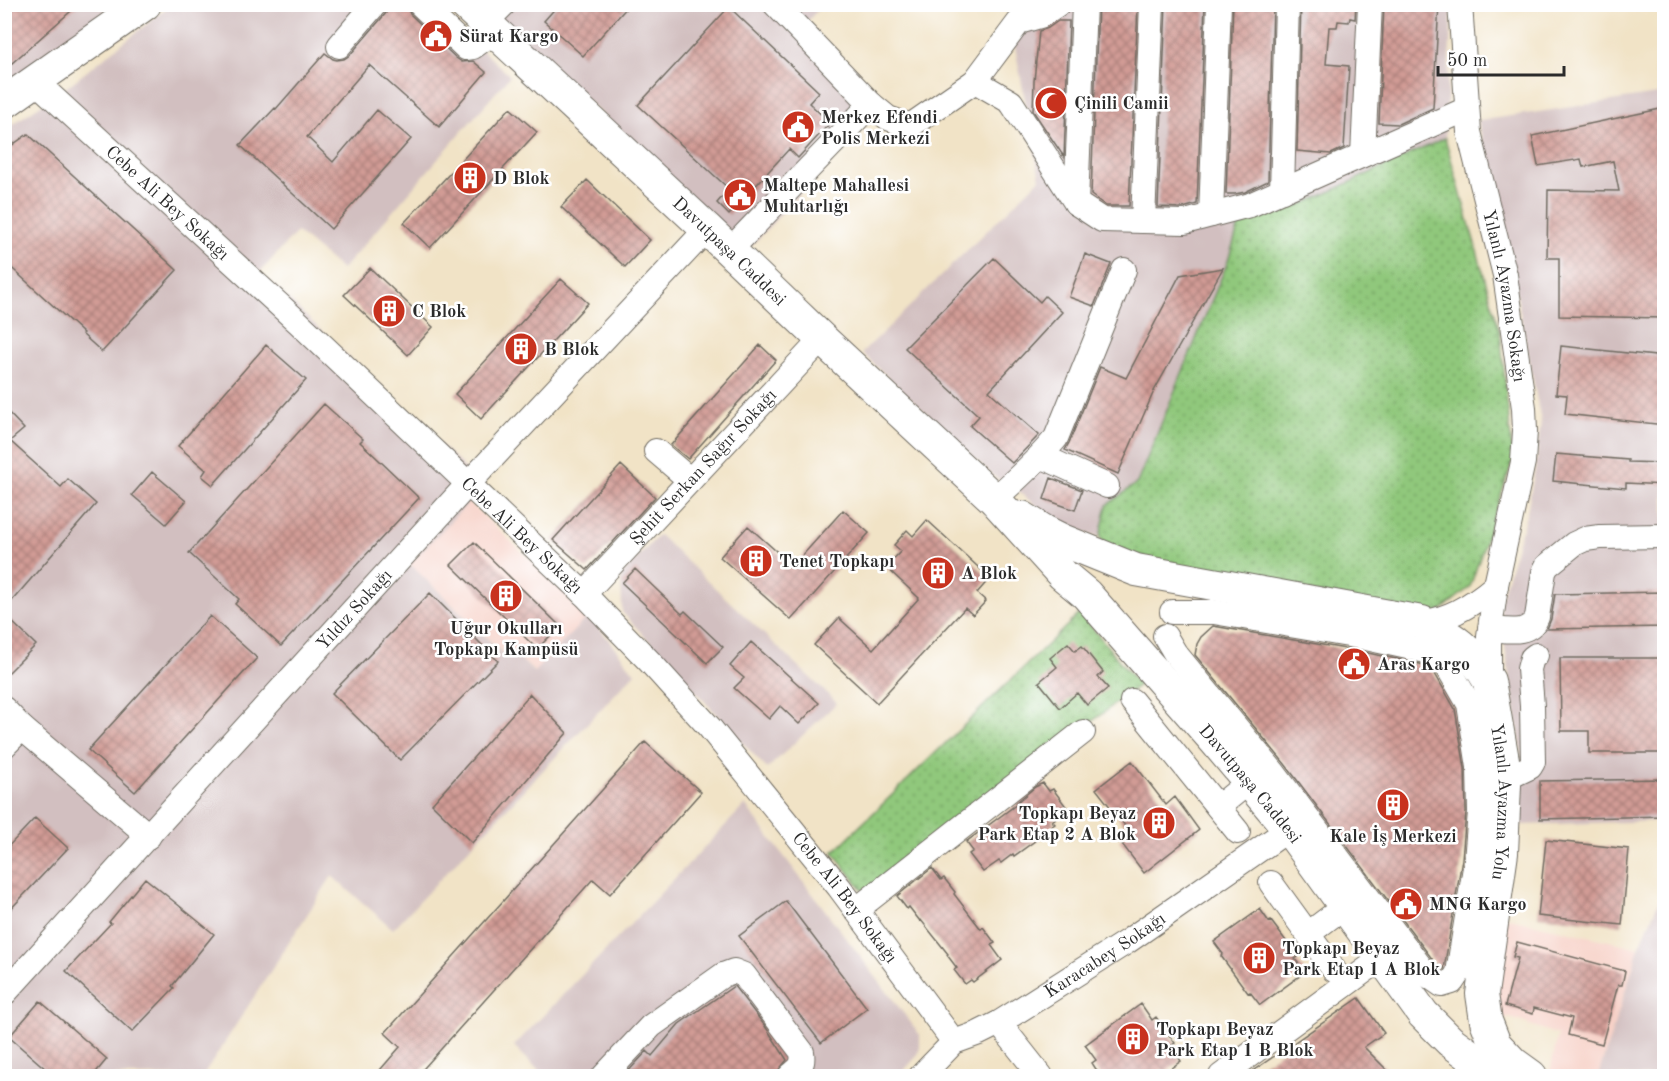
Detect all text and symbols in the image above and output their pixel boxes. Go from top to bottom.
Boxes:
public building icon: Sürat Kargo [418,18,454,54]
place label: Sürat Kargo [459,28,558,46]
scale bar [1438,39,1564,77]
text: 50 m [1447,52,1487,70]
mosque icon: Çinili Camii [1033,85,1069,121]
place label: Çinili Camii [1074,95,1169,113]
public building icon: Merkez Efendi Polis Merkezi [780,109,816,145]
place label: Merkez Efendi Polis Merkezi [821,109,937,148]
street label: Cebe Ali Bey Sokağı [102,143,232,264]
building icon: D Blok [452,160,488,196]
place label: D Blok [493,170,550,188]
public building icon: Maltepe Mahallesi Muhtarlığı [722,177,758,213]
place label: Maltepe Mahallesi Muhtarlığı [763,177,909,216]
street label: Davutpaşa Caddesi [669,194,789,309]
street label: Yılanlı Ayazma Sokağı [1479,208,1528,383]
building icon: C Blok [371,293,407,329]
place label: C Blok [412,303,466,321]
building icon: B Blok [503,331,539,367]
place label: B Blok [544,341,599,359]
street label: Şehit Serkan Sağır Sokağı [627,386,780,549]
street label: Cebe Ali Bey Sokağı [457,474,586,598]
building icon: Tenet Topkapı [738,543,774,579]
place label: Tenet Topkapı [779,553,894,571]
building icon: A Blok [920,555,956,591]
place label: A Blok [961,565,1017,583]
street label: Yıldız Sokağı [314,566,396,654]
building icon: Uğur Okulları Topkapı Kampüsü [488,578,524,614]
place label: Uğur Okulları Topkapı Kampüsü [434,620,578,659]
public building icon: Aras Kargo [1336,646,1372,682]
place label: Aras Kargo [1377,656,1470,674]
street label: Davutpaşa Caddesi [1195,721,1304,847]
street label: Yılanlı Ayazma Yolu [1487,722,1514,882]
building icon: Kale İş Merkezi [1375,787,1411,823]
place label: Topkapı Beyaz Park Etap 2 A Blok [978,805,1136,844]
building icon: Topkapı Beyaz Park Etap 2 A Blok [1141,805,1177,841]
place label: Kale İş Merkezi [1329,825,1457,846]
street label: Cebe Ali Bey Sokağı [788,829,900,967]
public building icon: MNG Kargo [1388,886,1424,922]
place label: MNG Kargo [1429,896,1527,914]
street label: Karacabey Sokağı [1041,910,1169,1002]
building icon: Topkapı Beyaz Park Etap 1 A Blok [1241,940,1277,976]
place label: Topkapı Beyaz Park Etap 1 A Blok [1282,940,1440,979]
building icon: Topkapı Beyaz Park Etap 1 B Blok [1115,1021,1151,1057]
place label: Topkapı Beyaz Park Etap 1 B Blok [1156,1021,1314,1060]

